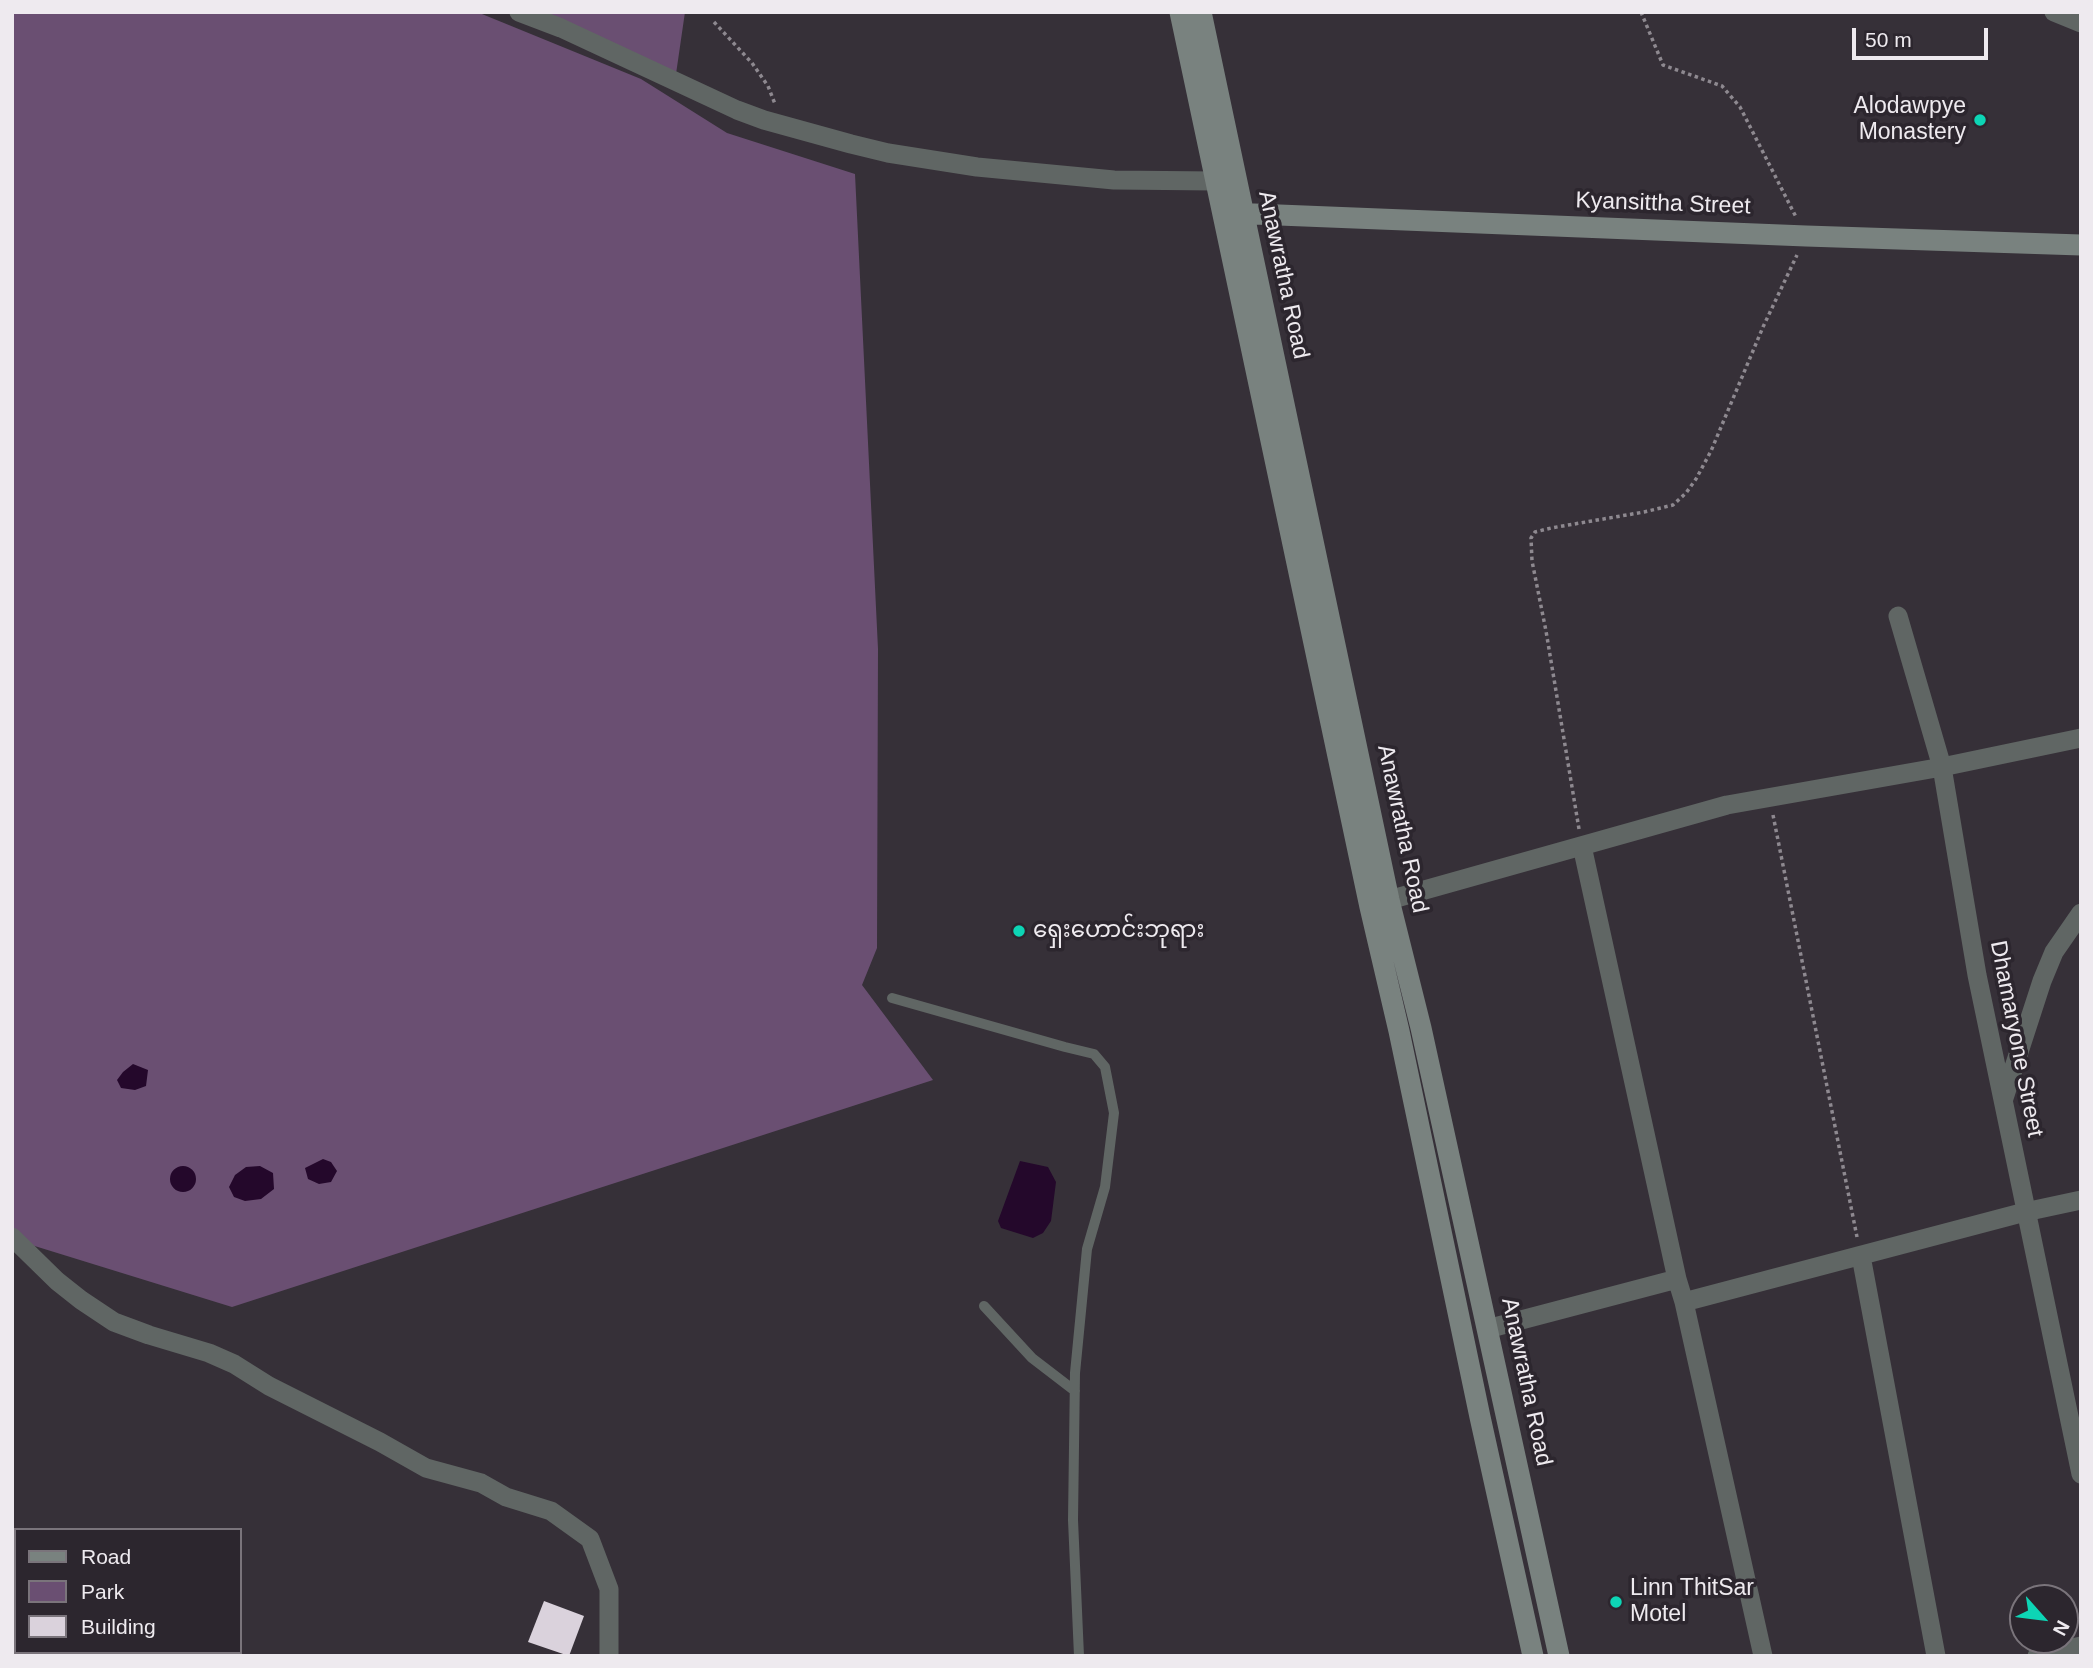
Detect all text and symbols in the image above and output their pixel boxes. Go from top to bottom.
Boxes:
scale bar [1855,14,1992,58]
text: 50 m [1865,28,1912,51]
place label: Alodawpye Monastery [1853,93,1966,147]
marker: Alodawpye Monastery [1972,112,1988,128]
street label: Kyansittha Street [1575,187,1751,221]
street label: Anawratha Road [1252,188,1314,362]
street label: Anawratha Road [1371,742,1433,916]
place label: ရှေးဟောင်းဘုရား [1033,917,1204,945]
marker: ရှေးဟောင်းဘုရား [1011,923,1027,939]
street label: Dhamaryone Street [1983,938,2049,1140]
street label: Anawratha Road [1495,1295,1557,1469]
legend [14,1528,242,1654]
text: Road [81,1545,131,1568]
place label: Linn ThitSar Motel [1630,1575,1754,1629]
text: Park [81,1580,124,1603]
north arrow [2009,1584,2079,1654]
marker: Linn ThitSar Motel [1608,1594,1624,1610]
text: Building [81,1615,156,1638]
text: N [2049,1617,2074,1639]

